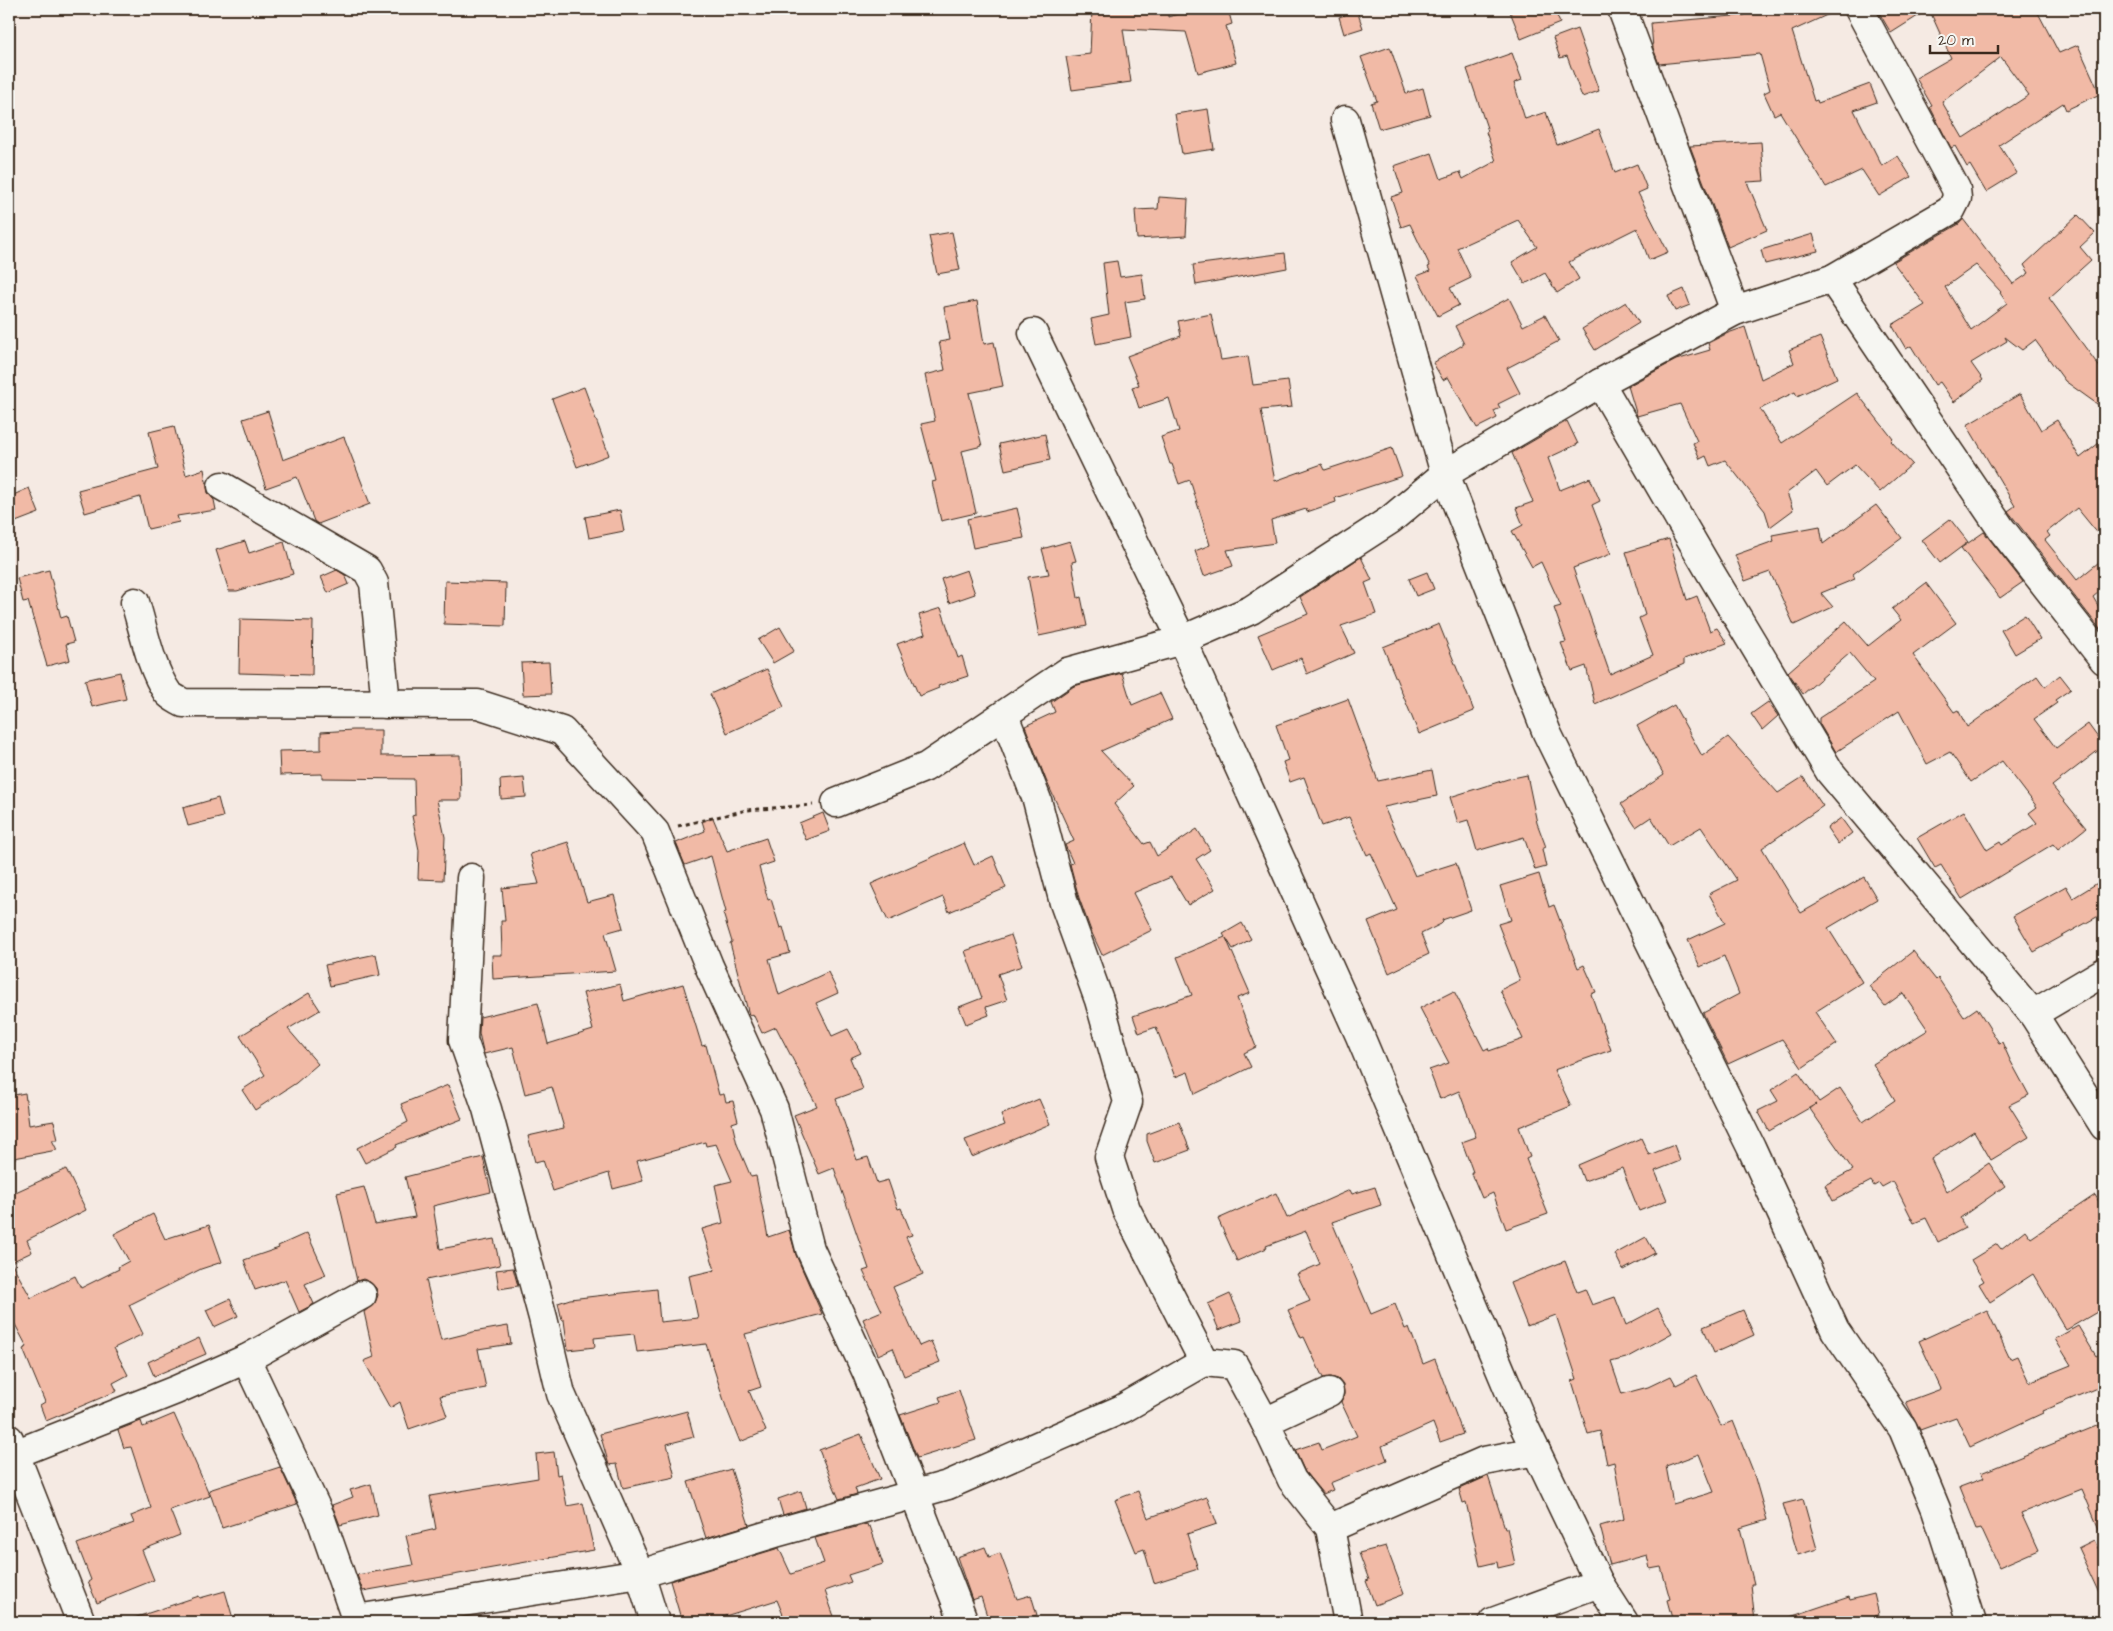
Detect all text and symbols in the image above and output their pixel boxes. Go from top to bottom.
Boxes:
scale bar [1930,22,1998,54]
text: 20 m [1938,30,1974,51]

